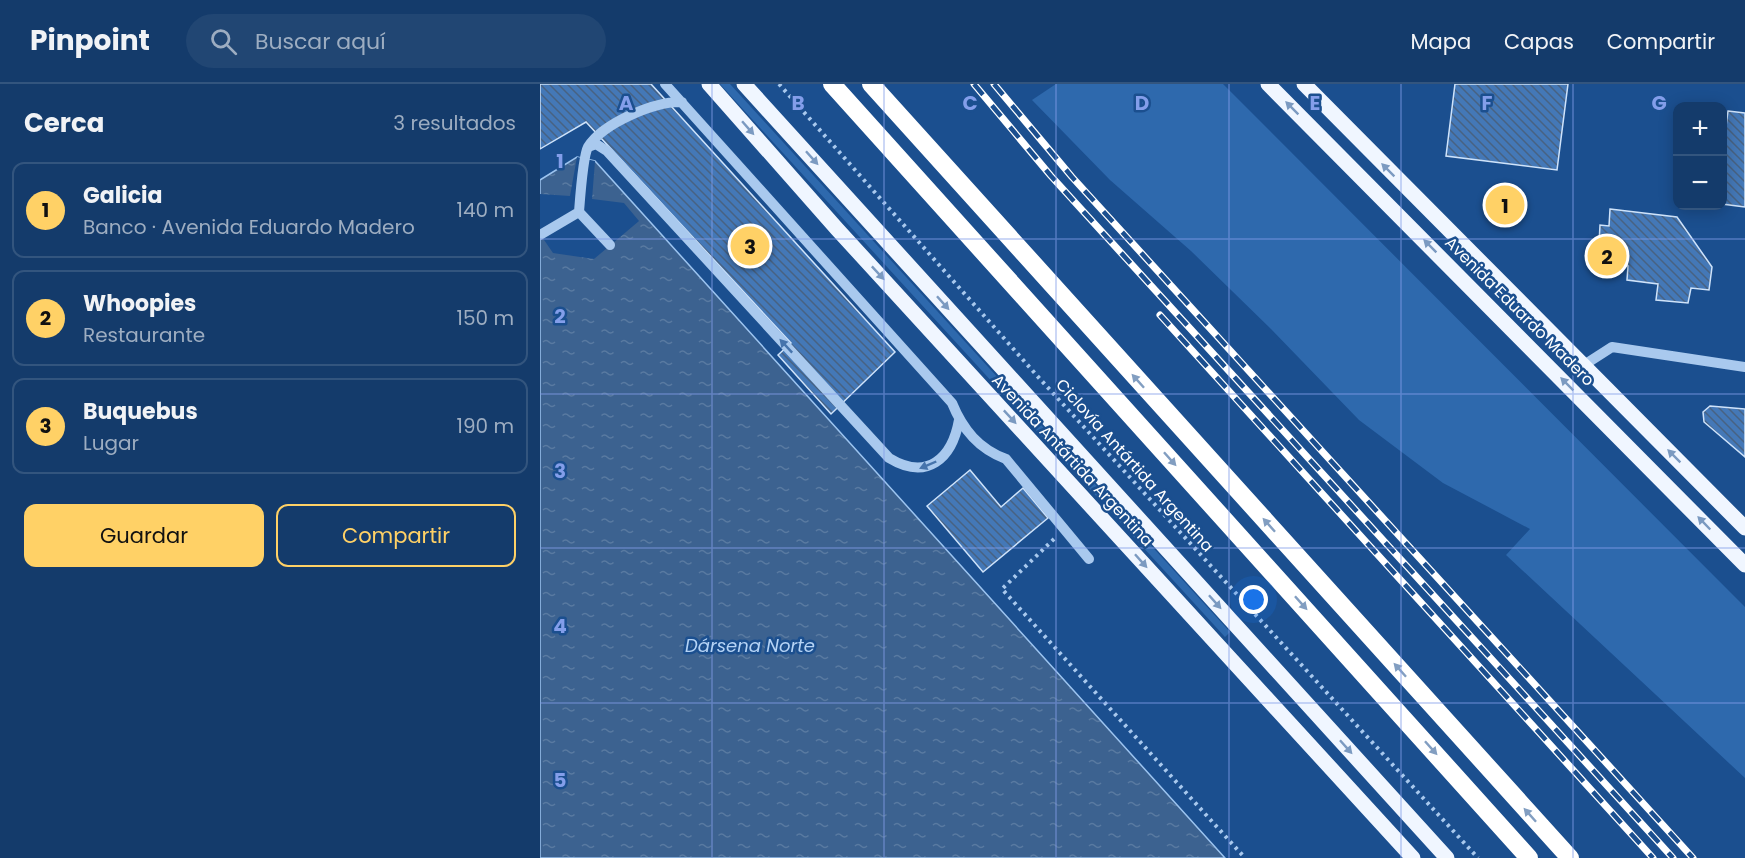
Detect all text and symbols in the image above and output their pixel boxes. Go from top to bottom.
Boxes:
search box [186,14,606,68]
text: Pinpoint [30,21,150,60]
icon: search [207,25,240,58]
text: Buscar aquí [255,26,386,57]
text: Mapa [1410,27,1471,56]
text: Capas [1504,27,1574,56]
text: Compartir [1607,27,1715,56]
text: A [619,89,634,117]
text: B [791,89,805,117]
text: C [962,89,978,117]
text: D [1135,89,1149,117]
text: E [1310,89,1320,117]
text: F [1482,89,1493,117]
text: G [1651,89,1667,117]
one-way arrow [1284,101,1299,115]
map controls [1673,102,1727,210]
button: + [1673,102,1727,156]
text: Cerca [24,105,104,141]
text: 3 resultados [393,109,516,137]
one-way arrow [741,120,754,135]
text: 1 [556,147,564,175]
one-way arrow [804,151,818,165]
button: − [1673,156,1727,210]
one-way arrow [1382,163,1396,177]
text: Galicia [83,180,162,211]
pin: 1 [1486,182,1524,228]
text: 1 [42,196,49,224]
text: 140 m [457,196,514,224]
text: Banco · Avenida Eduardo Madero [83,213,415,241]
pin: 3 [730,224,770,268]
street label: Avenida Eduardo Madero [1440,232,1599,391]
pin: 2 [1588,234,1626,279]
one-way arrow [1423,239,1437,253]
one-way arrow [871,266,885,281]
text: Whoopies [83,288,196,319]
one-way arrow [936,295,950,310]
text: 2 [554,302,566,330]
text: 2 [40,304,51,332]
text: 150 m [457,304,514,332]
text: Restaurante [83,321,205,349]
one-way arrow [779,339,793,354]
street label: Avenida Antártida Argentina [987,369,1159,551]
one-way arrow [1131,373,1145,388]
street label: Ciclovía Antártida Argentina [1050,374,1219,557]
one-way arrow [1561,377,1575,391]
text: Buquebus [83,396,198,427]
one-way arrow [1003,409,1016,424]
text: 3 [39,412,52,440]
text: 190 m [457,412,514,440]
text: Lugar [83,429,139,457]
one-way arrow [1668,450,1682,464]
one-way arrow [1163,451,1176,466]
text: 3 [554,457,566,485]
one-way arrow [919,461,937,470]
button: Guardar [24,504,264,567]
button: Compartir [276,504,516,567]
one-way arrow [1697,515,1711,530]
one-way arrow [1263,518,1276,533]
one-way arrow [1134,553,1148,567]
your location [1239,585,1268,614]
one-way arrow [1208,595,1222,610]
one-way arrow [1294,596,1308,611]
text: 4 [553,612,567,640]
water label: Dársena Norte [685,633,815,658]
one-way arrow [1394,663,1407,678]
one-way arrow [1339,739,1353,754]
one-way arrow [1424,741,1438,756]
text: 5 [554,766,567,794]
one-way arrow [1523,807,1537,822]

